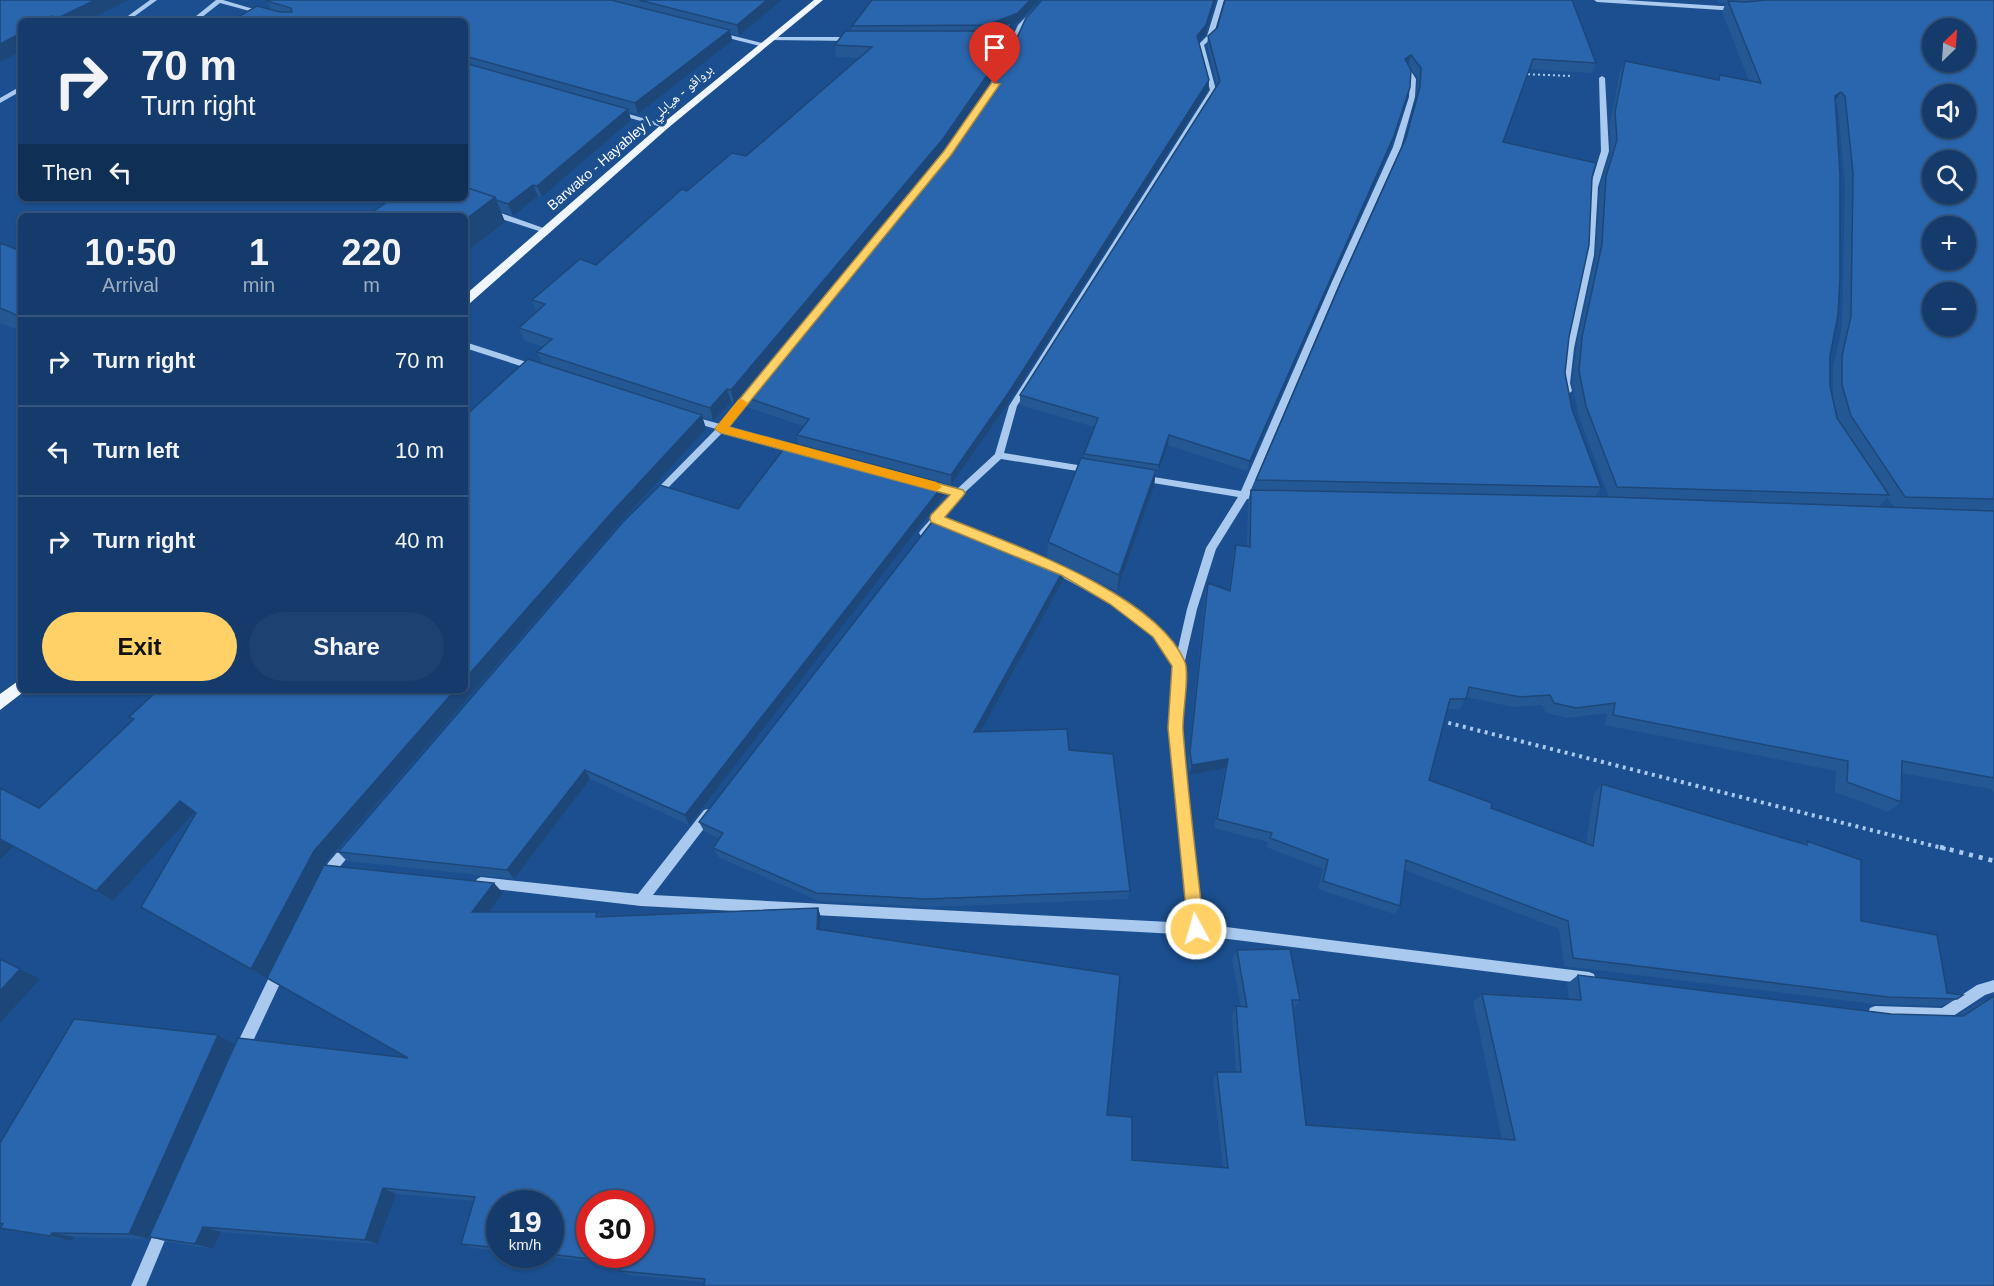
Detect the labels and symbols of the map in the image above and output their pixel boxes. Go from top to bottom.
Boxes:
north arrow [1922,18,1976,72]
pin [969,22,1020,84]
street label: Barwako - Hayabley / برواقو - هيابلي [544,61,718,216]
position arrow [1164,897,1228,961]
speed limit sign: 30 [576,1190,654,1268]

